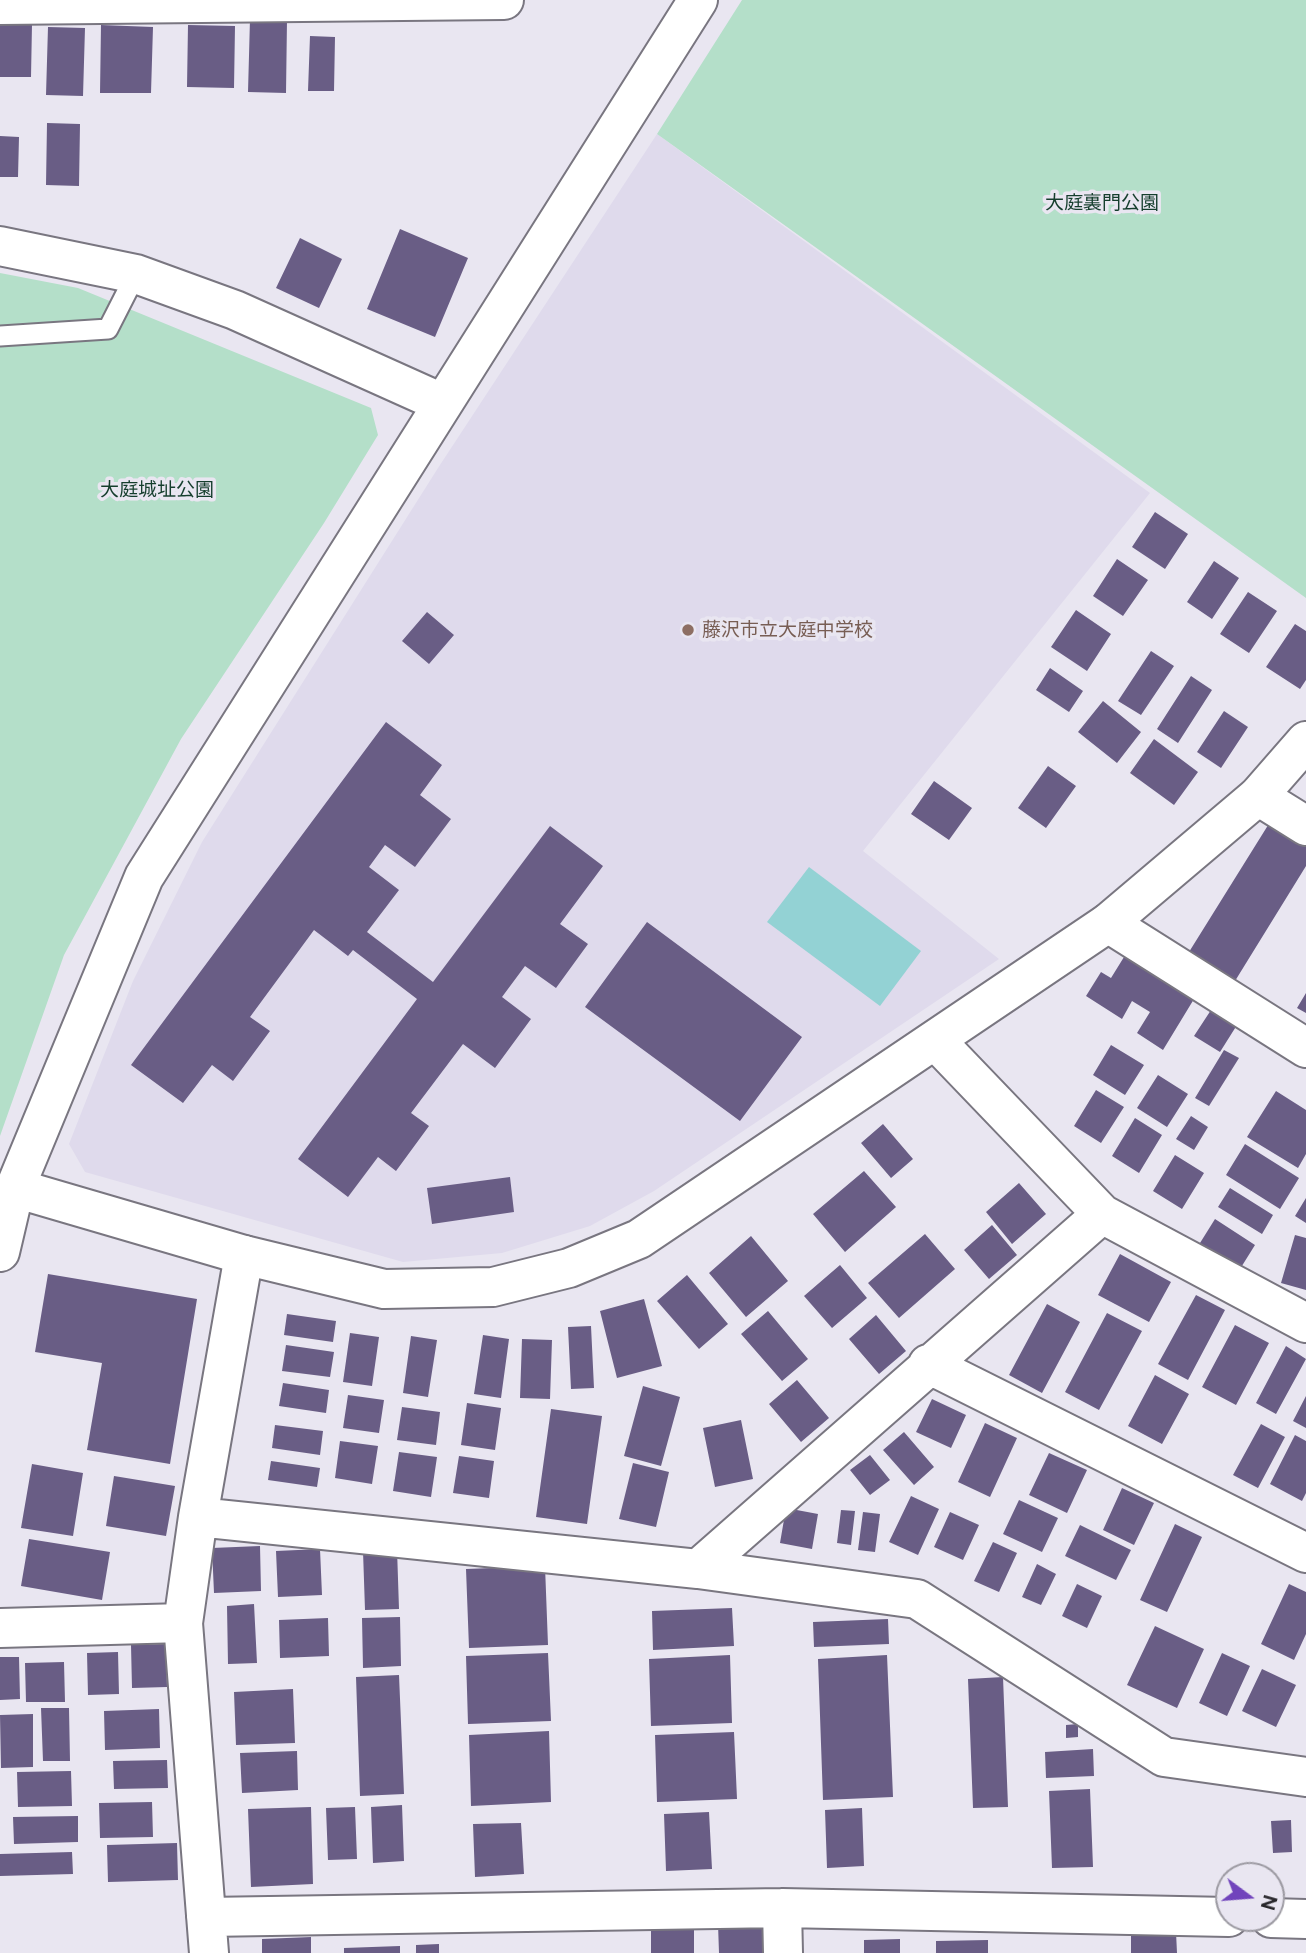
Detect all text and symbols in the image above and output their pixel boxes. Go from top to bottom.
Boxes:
park label: 大庭裏門公園 [1045,192,1159,214]
park label: 大庭城址公園 [100,479,214,501]
place label: 藤沢市立大庭中学校 [702,619,873,641]
marker: 藤沢市立大庭中学校 [680,622,696,638]
north arrow [1215,1862,1285,1932]
text: N [1256,1892,1282,1913]

